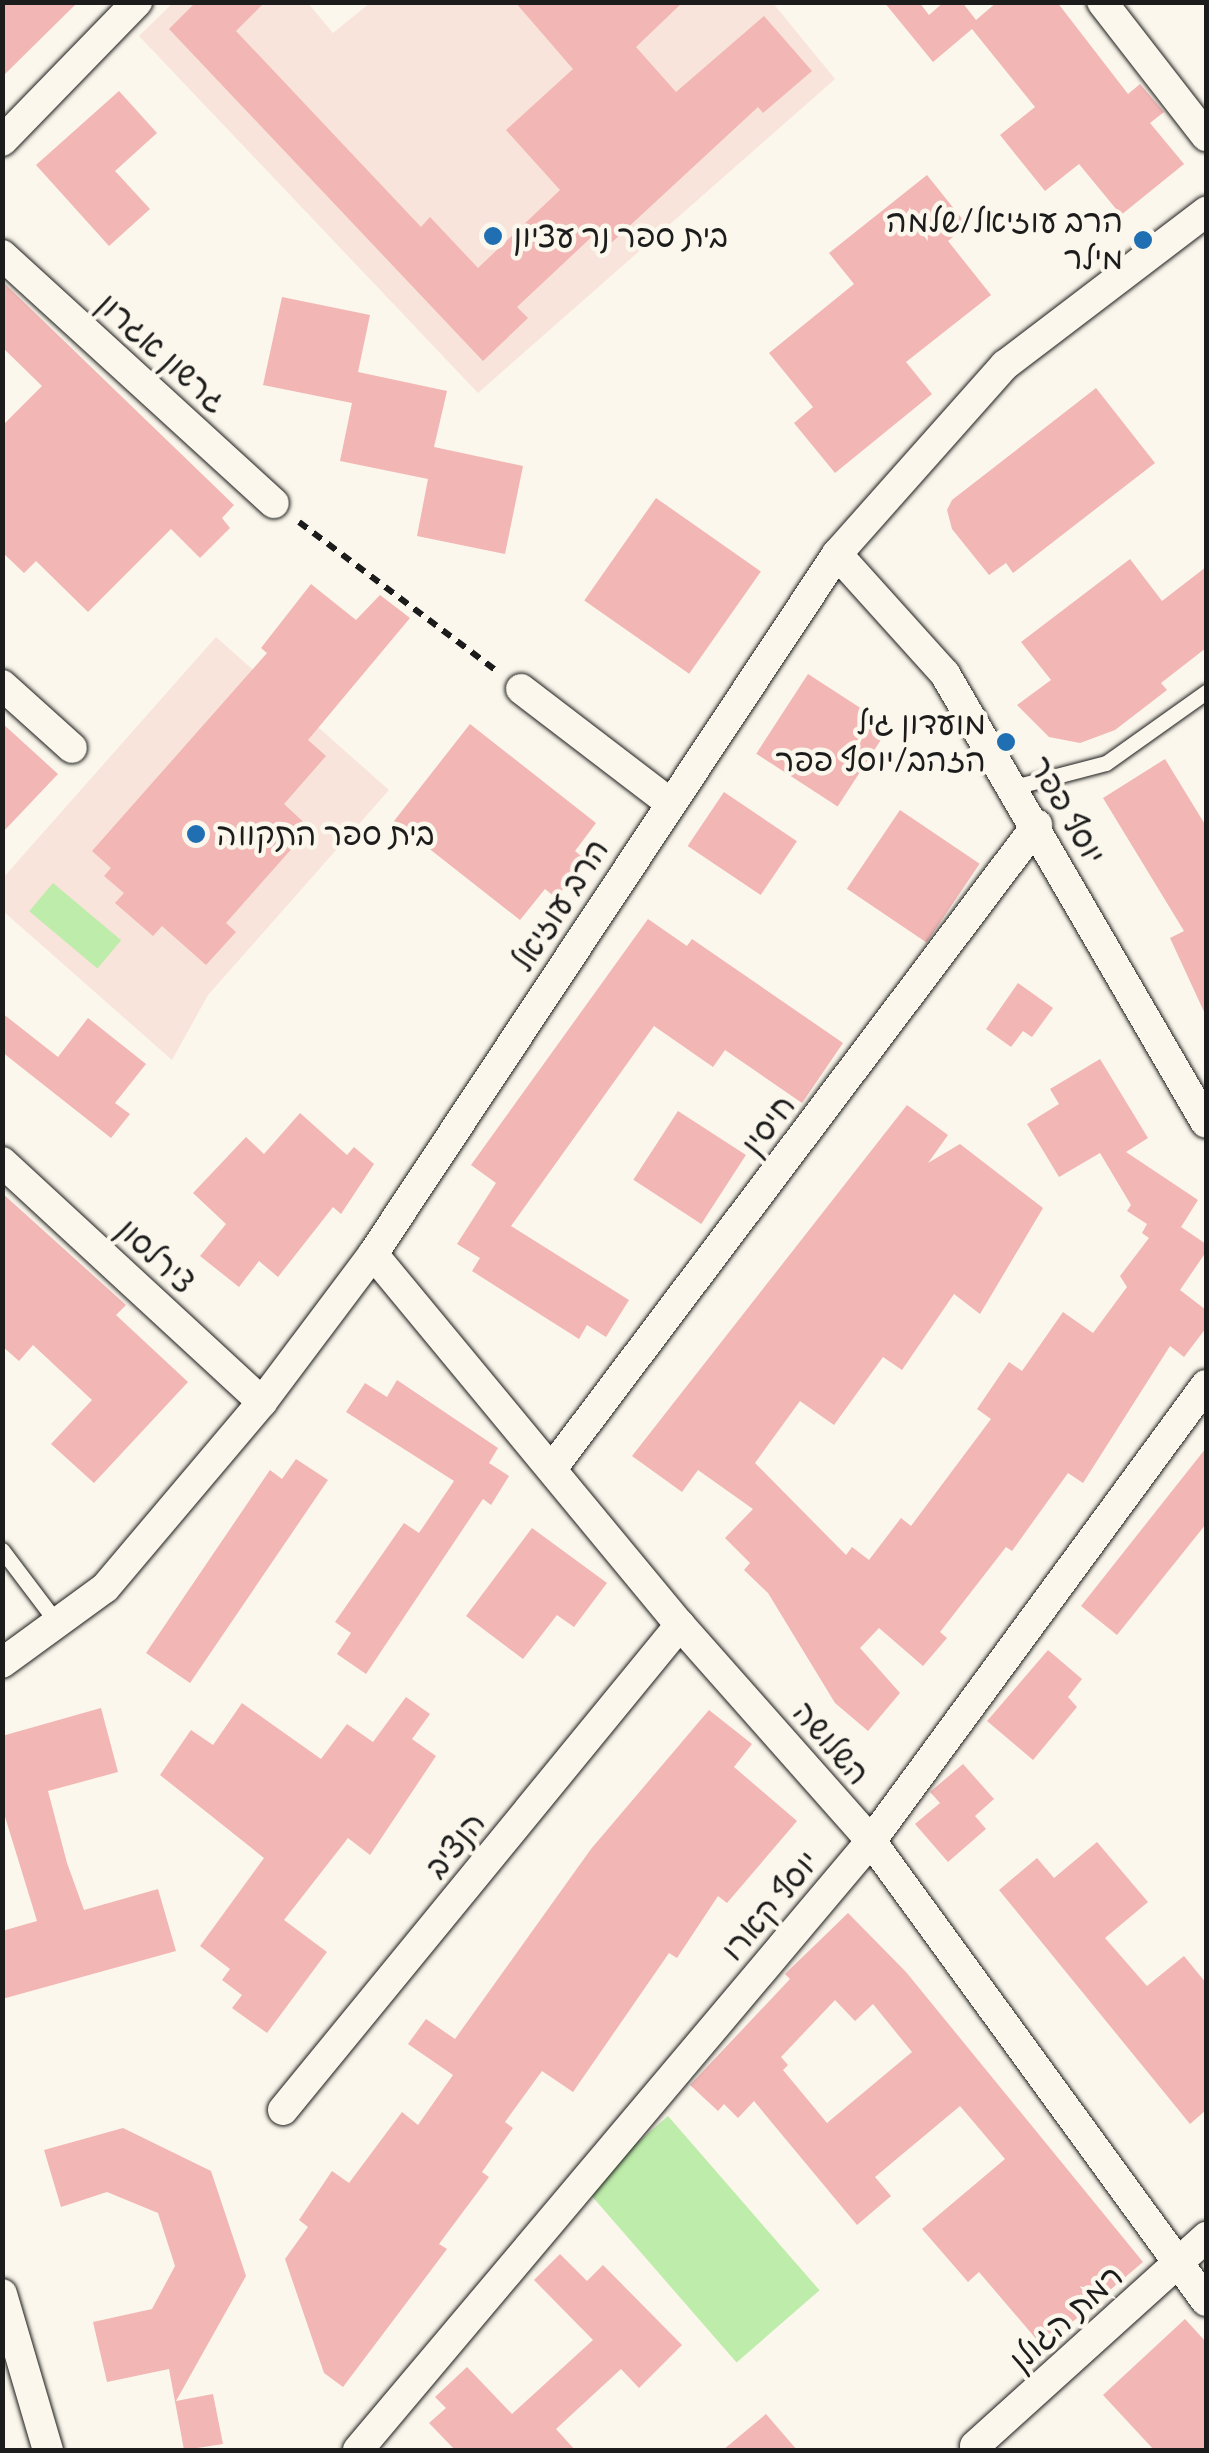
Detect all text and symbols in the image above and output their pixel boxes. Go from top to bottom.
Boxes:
place label: הרב עוזיאל/שלמה מילר [886,203,1123,278]
place label: בית ספר נר עציון [513,217,728,255]
marker: בית ספר נר עציון [482,225,504,247]
marker: הרב עוזיאל/שלמה מילר [1132,229,1154,251]
street label: גרשון אגרון [89,285,235,421]
place label: מועדון גיל הזהב/יוסף פפר [775,705,986,780]
marker: מועדון גיל הזהב/יוסף פפר [995,731,1017,753]
street label: יוסף פפר [1021,749,1113,871]
place label: בית ספר התקווה [216,815,435,853]
marker: בית ספר התקווה [185,823,207,845]
street label: הרב עוזיאל [503,832,617,978]
street label: חיסין [733,1087,803,1163]
street label: צירלסון [109,1210,203,1302]
street label: השלושה [784,1693,878,1793]
street label: הנציב [417,1804,493,1886]
street label: יוסף קארו [713,1843,827,1969]
street label: רמת הגולן [1001,2257,1131,2379]

